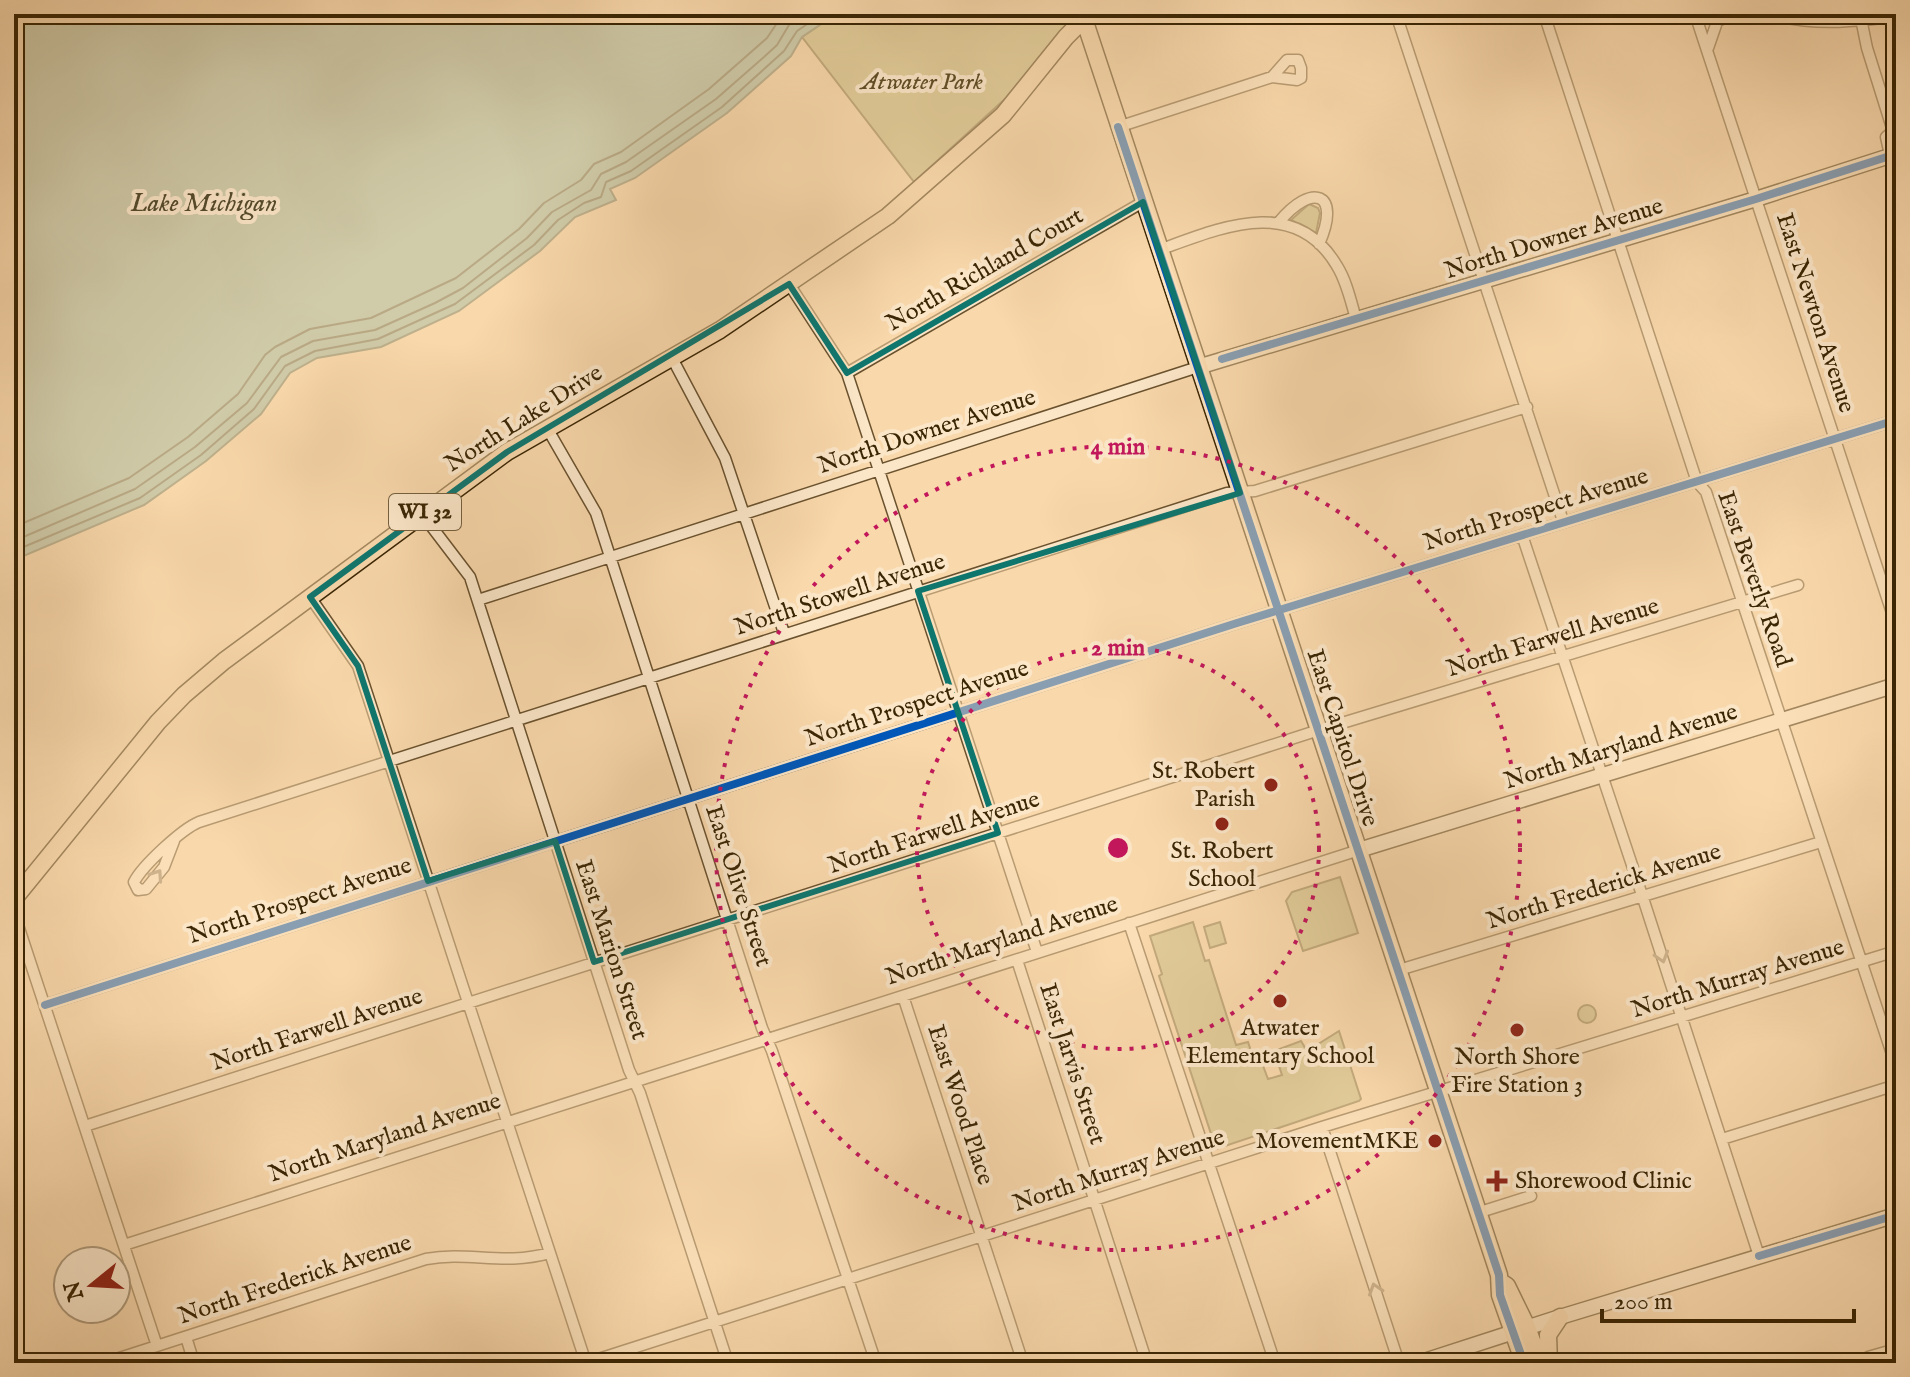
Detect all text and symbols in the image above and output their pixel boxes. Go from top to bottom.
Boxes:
park label: Atwater Park [858,67,983,98]
water label: Lake Michigan [130,187,277,221]
street label: North Downer Avenue [1441,191,1667,287]
street label: North Richland Court [881,201,1089,339]
street label: East Newton Avenue [1768,209,1862,417]
street label: North Lake Drive [439,358,609,480]
street label: North Downer Avenue [814,382,1040,482]
text: 4 min [1091,432,1146,463]
street label: North Prospect Avenue [1420,461,1652,559]
street label: East Beverly Road [1709,487,1799,671]
road number: WI 32 [389,494,461,530]
street label: North Stowell Avenue [731,546,949,644]
street label: North Farwell Avenue [1443,591,1663,685]
text: 2 min [1091,633,1145,664]
street label: East Capitol Drive [1299,646,1385,830]
street label: North Prospect Avenue [801,653,1033,755]
street label: North Maryland Avenue [1501,697,1741,797]
place label: St. Robert Parish [1152,756,1255,815]
marker: St. Robert Parish [1262,776,1280,794]
street label: North Farwell Avenue [824,784,1044,882]
street label: East Olive Street [697,801,779,971]
marker: St. Robert School [1213,815,1231,833]
centre of rings [1104,834,1132,862]
place label: St. Robert School [1171,836,1273,895]
street label: North Frederick Avenue [1483,837,1725,937]
street label: North Prospect Avenue [184,850,416,952]
street label: East Marion Street [567,856,655,1044]
one-way arrow [147,869,162,884]
street label: North Maryland Avenue [882,889,1122,993]
street label: North Murray Avenue [1628,932,1848,1026]
one-way arrow [1653,949,1669,963]
street label: East Jarvis Street [1031,979,1113,1149]
street label: North Farwell Avenue [207,981,427,1079]
marker: Atwater Elementary School [1271,992,1289,1010]
place label: Atwater Elementary School [1186,1013,1375,1072]
street label: East Wood Place [920,1021,1000,1189]
marker: North Shore Fire Station 3 [1508,1021,1526,1039]
place label: North Shore Fire Station 3 [1451,1042,1583,1101]
street label: North Maryland Avenue [265,1086,505,1190]
street label: North Murray Avenue [1009,1122,1229,1220]
place label: MovementMKE [1255,1126,1419,1157]
marker: MovementMKE [1426,1132,1444,1150]
place label: Shorewood Clinic [1515,1166,1692,1197]
marker: Shorewood Clinic [1486,1170,1508,1192]
street label: North Frederick Avenue [174,1228,416,1332]
north arrow [52,1245,132,1325]
scale bar [1602,1273,1854,1323]
text: N [59,1277,91,1305]
one-way arrow [1368,1283,1384,1296]
text: 200 m [1614,1287,1673,1318]

